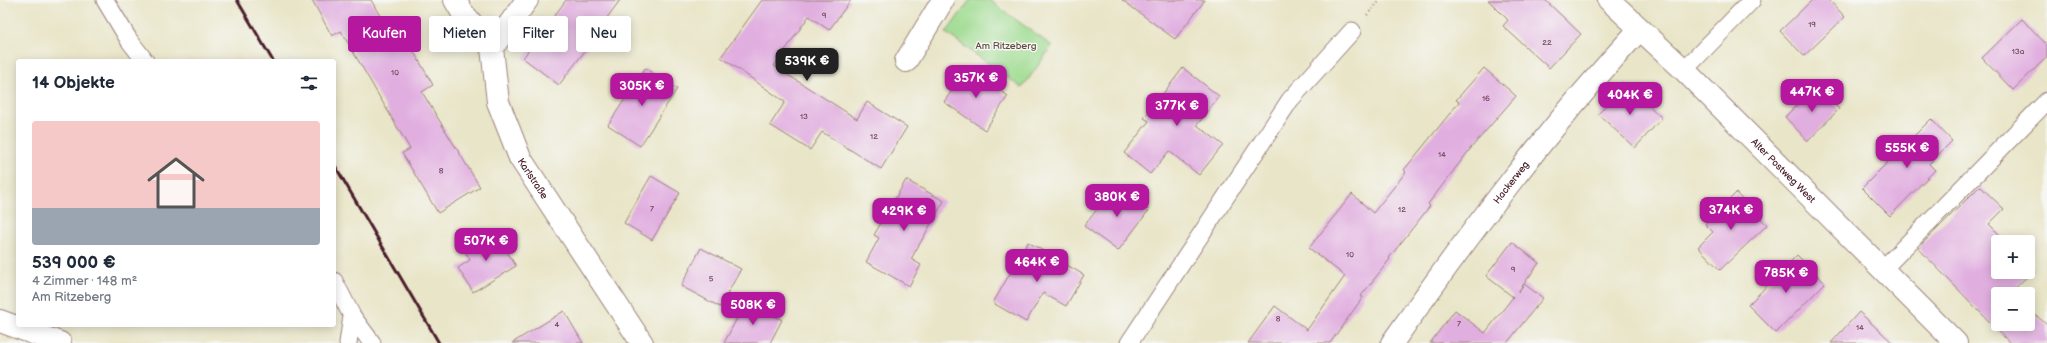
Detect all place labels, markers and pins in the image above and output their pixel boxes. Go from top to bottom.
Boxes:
pin: 539K € [774,48,840,82]
pin: 357K € [943,65,1009,99]
pin: 305K € [609,73,675,107]
pin: 447K € [1779,79,1845,113]
pin: 404K € [1597,82,1663,116]
pin: 377K € [1144,93,1210,127]
pin: 555K € [1874,135,1940,169]
pin: 380K € [1084,184,1150,218]
pin: 374K € [1698,197,1764,231]
pin: 429K € [871,198,937,232]
pin: 507K € [453,228,519,262]
pin: 464K € [1004,249,1070,283]
pin: 785K € [1753,260,1819,294]
pin: 508K € [720,292,786,326]

